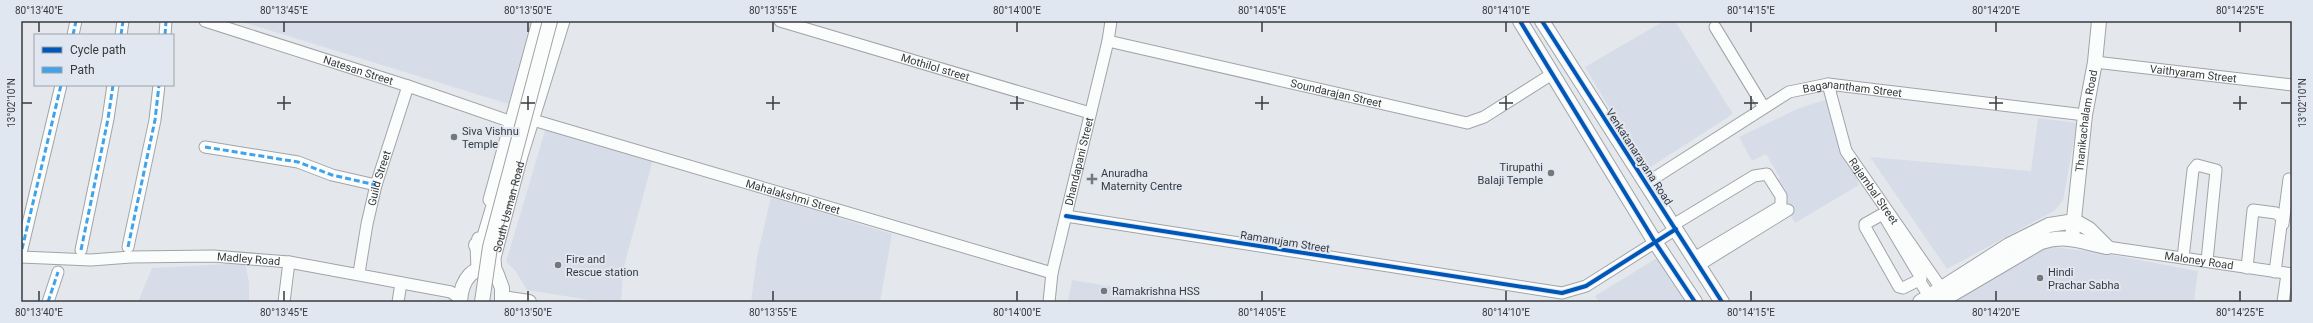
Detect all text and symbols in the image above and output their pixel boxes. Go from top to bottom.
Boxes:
text: 80°13'40"E [15,5,63,16]
text: 80°13'45"E [260,5,308,16]
text: 80°13'50"E [504,5,552,16]
text: 80°13'55"E [749,5,797,16]
text: 80°14'00"E [993,5,1041,16]
text: 80°14'05"E [1238,5,1286,16]
text: 80°14'10"E [1482,5,1530,16]
text: 80°14'15"E [1727,5,1775,16]
text: 80°14'20"E [1972,5,2020,16]
text: 80°14'25"E [2216,5,2264,16]
legend [34,34,174,86]
text: Cycle path [70,43,126,57]
street label: Mothilol street [899,51,972,84]
street label: Natesan Street [322,53,395,88]
street label: Vaithyaram Street [2149,62,2238,85]
text: Path [70,63,95,77]
street label: Thanikachalam Road [2073,69,2100,173]
street label: Soundarajan Street [1289,76,1383,110]
street label: Baganantham Street [1801,77,1903,99]
text: 13°02'10"N [6,78,17,128]
text: 13°02'10"N [2297,78,2308,128]
street label: Venkatanarayana Road [1603,106,1675,208]
street label: Dhandapani Street [1062,116,1096,207]
place label: Siva Vishnu Temple [462,125,519,151]
marker: Siva Vishnu Temple [449,132,459,142]
street label: Guild Street [365,149,393,207]
street label: Rajambal Street [1846,155,1901,227]
street label: South Usman Road [490,160,527,254]
place label: Tirupathi Balaji Temple [1477,161,1543,187]
place label: Anuradha Maternity Centre [1101,167,1182,193]
marker: Tirupathi Balaji Temple [1546,168,1556,178]
marker: Anuradha Maternity Centre [1086,173,1098,185]
street label: Mahalakshmi Street [744,177,842,217]
street label: Ramanujam Street [1239,228,1331,256]
street label: Maloney Road [2164,249,2234,272]
street label: Madley Road [217,250,281,268]
place label: Fire and Rescue station [566,253,639,279]
marker: Fire and Rescue station [553,260,563,270]
place label: Hindi Prachar Sabha [2048,266,2119,292]
marker: Hindi Prachar Sabha [2035,273,2045,283]
place label: Ramakrishna HSS [1112,285,1200,298]
marker: Ramakrishna HSS [1099,286,1109,296]
text: 80°13'40"E [15,307,63,318]
text: 80°13'45"E [260,307,308,318]
text: 80°13'50"E [504,307,552,318]
text: 80°13'55"E [749,307,797,318]
text: 80°14'00"E [993,307,1041,318]
text: 80°14'05"E [1238,307,1286,318]
text: 80°14'10"E [1482,307,1530,318]
text: 80°14'15"E [1727,307,1775,318]
text: 80°14'20"E [1972,307,2020,318]
text: 80°14'25"E [2216,307,2264,318]

